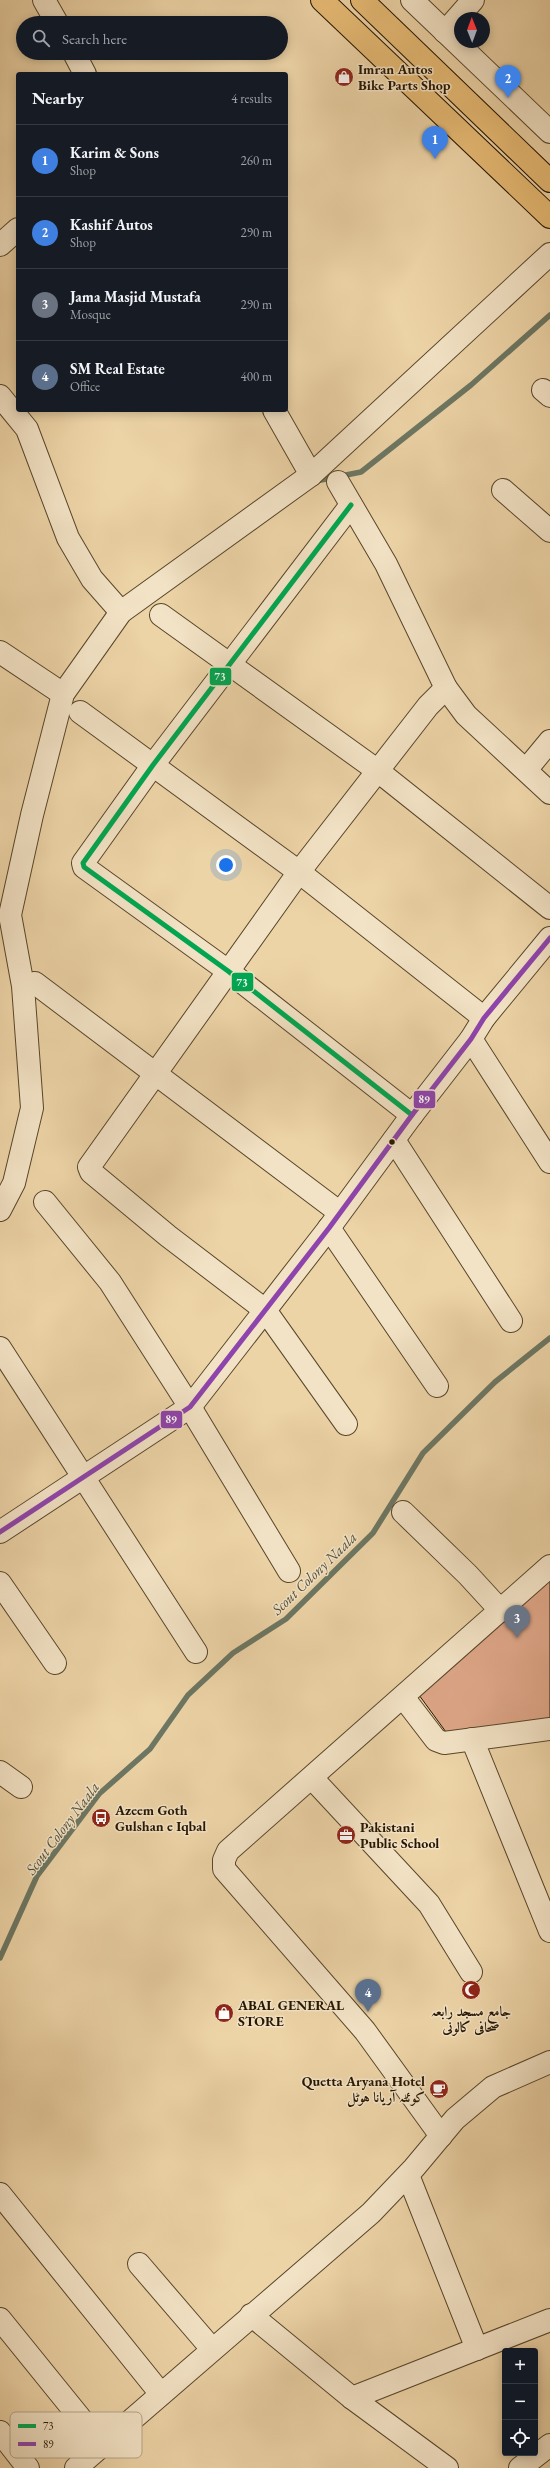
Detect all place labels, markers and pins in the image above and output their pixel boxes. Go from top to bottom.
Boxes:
place label: Imran Autos Bike Parts Shop [358,60,451,94]
pin: 2 [495,65,521,98]
shop icon: Imran Autos Bike Parts Shop [333,66,355,88]
pin: 1 [422,126,448,159]
unlabelled marker [387,1137,397,1147]
pin: 3 [504,1605,530,1638]
place label: Azeem Goth Gulshan e Iqbal [114,1801,206,1835]
bus stop icon: Azeem Goth Gulshan e Iqbal [90,1807,112,1829]
place label: Pakistani Public School [360,1818,439,1852]
office icon: Pakistani Public School [335,1824,357,1846]
pin: 4 [355,1979,381,2012]
mosque icon: جامع مسجد رابعہ صحافی کالونی [460,1979,482,2001]
place label: ABAL GENERAL STORE [237,1996,345,2030]
shop icon: ABAL GENERAL STORE [213,2002,235,2024]
place label: جامع مسجد رابعہ صحافی کالونی [431,2002,512,2036]
place label: Quetta Aryana Hotel کوئٹہ آریانا ہوٹل [302,2072,425,2107]
cafe icon: Quetta Aryana Hotel کوئٹہ آریانا ہوٹل [428,2078,450,2100]

